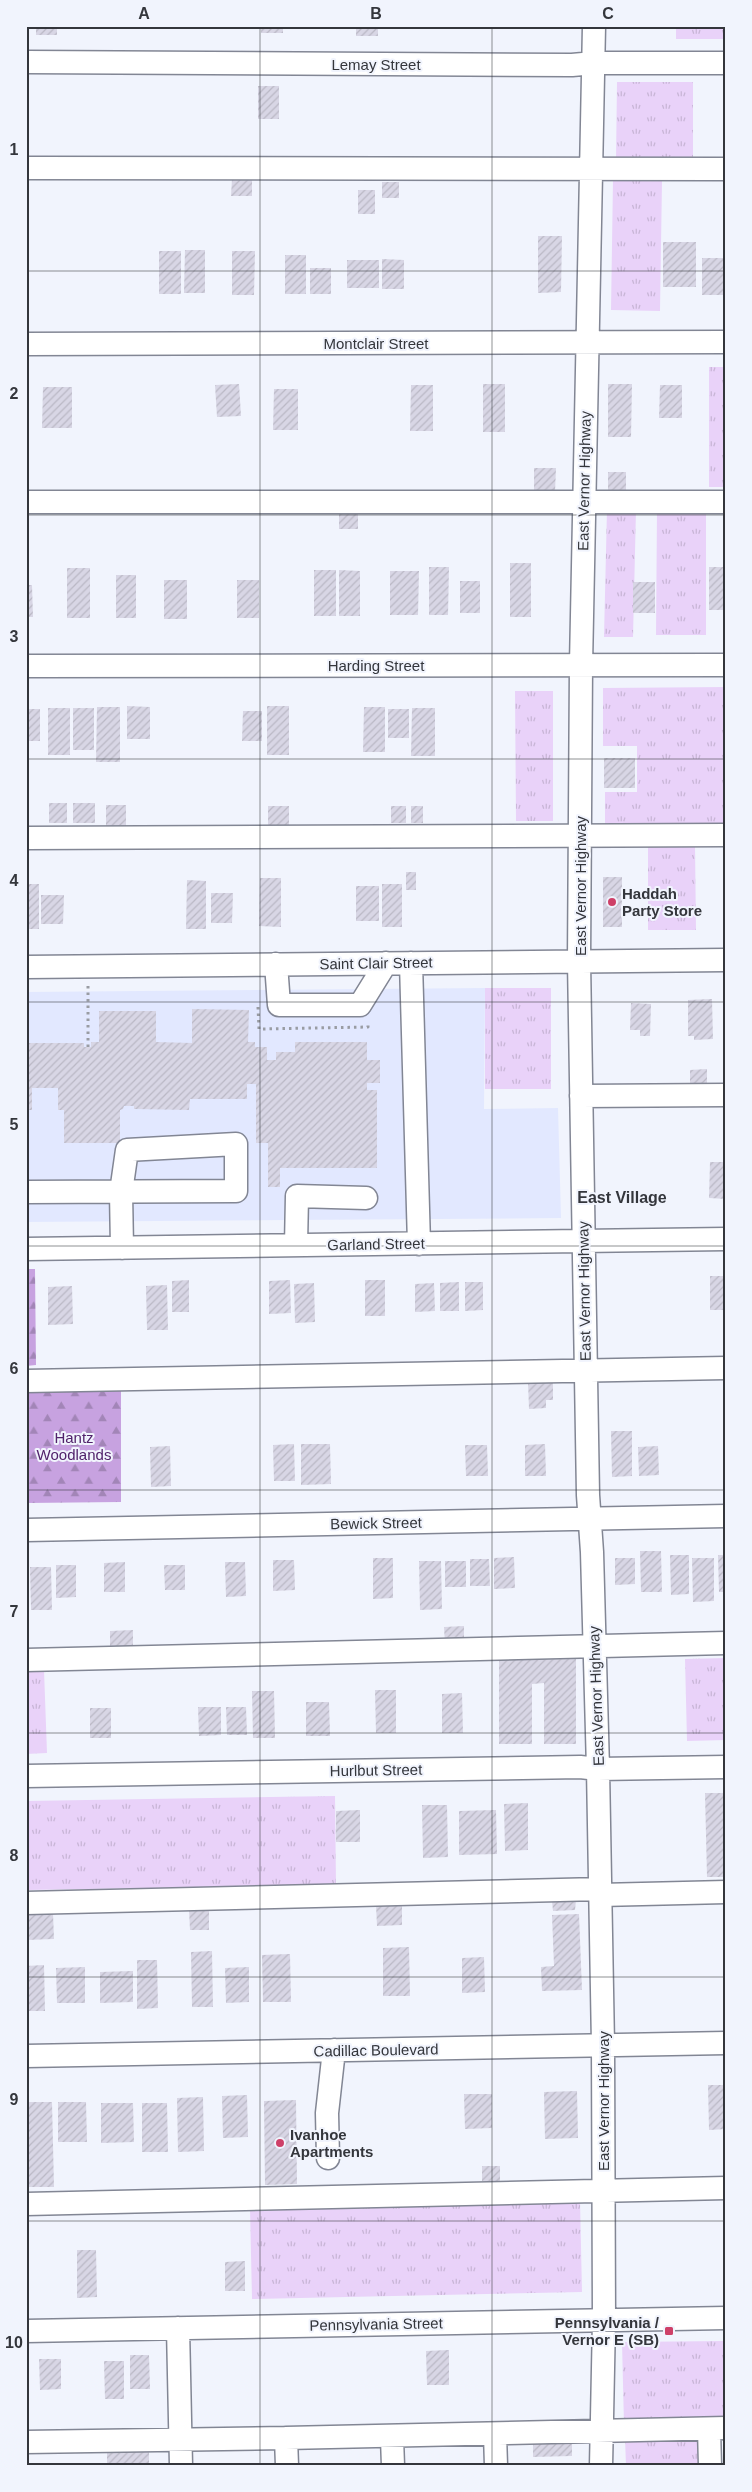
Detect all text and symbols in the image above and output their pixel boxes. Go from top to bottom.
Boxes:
text: A [138,5,150,22]
text: B [370,5,382,22]
text: C [602,5,614,22]
street label: Lemay Street [331,56,421,73]
text: 1 [10,141,19,158]
street label: Montclair Street [323,335,429,352]
text: 2 [10,385,19,402]
street label: East Vernor Highway [574,410,594,551]
text: 3 [10,628,19,645]
street label: Harding Street [328,657,425,674]
street label: East Vernor Highway [572,815,589,956]
text: 4 [10,872,19,889]
place label: Haddah Party Store [622,885,702,919]
marker: Haddah Party Store [606,896,618,908]
street label: Saint Clair Street [319,953,434,972]
text: 5 [10,1116,19,1133]
district label: East Village [577,1189,667,1206]
street label: East Vernor Highway [574,1220,594,1361]
street label: Garland Street [327,1235,426,1253]
text: 6 [10,1360,19,1377]
park label: Hantz Woodlands [37,1429,111,1463]
street label: Bewick Street [330,1514,423,1532]
text: 7 [10,1603,19,1620]
street label: East Vernor Highway [585,1625,607,1766]
street label: Hurlbut Street [330,1761,423,1779]
text: 8 [10,1847,19,1864]
street label: East Vernor Highway [595,2030,612,2171]
street label: Cadillac Boulevard [313,2040,439,2060]
text: 9 [10,2091,19,2108]
place label: Ivanhoe Apartments [290,2126,373,2160]
marker: Ivanhoe Apartments [274,2137,286,2149]
street label: Pennsylvania Street [309,2314,444,2334]
place label: Pennsylvania / Vernor E (SB) [555,2314,660,2348]
marker: Pennsylvania / Vernor E (SB) [663,2325,675,2337]
text: 10 [5,2334,23,2351]

